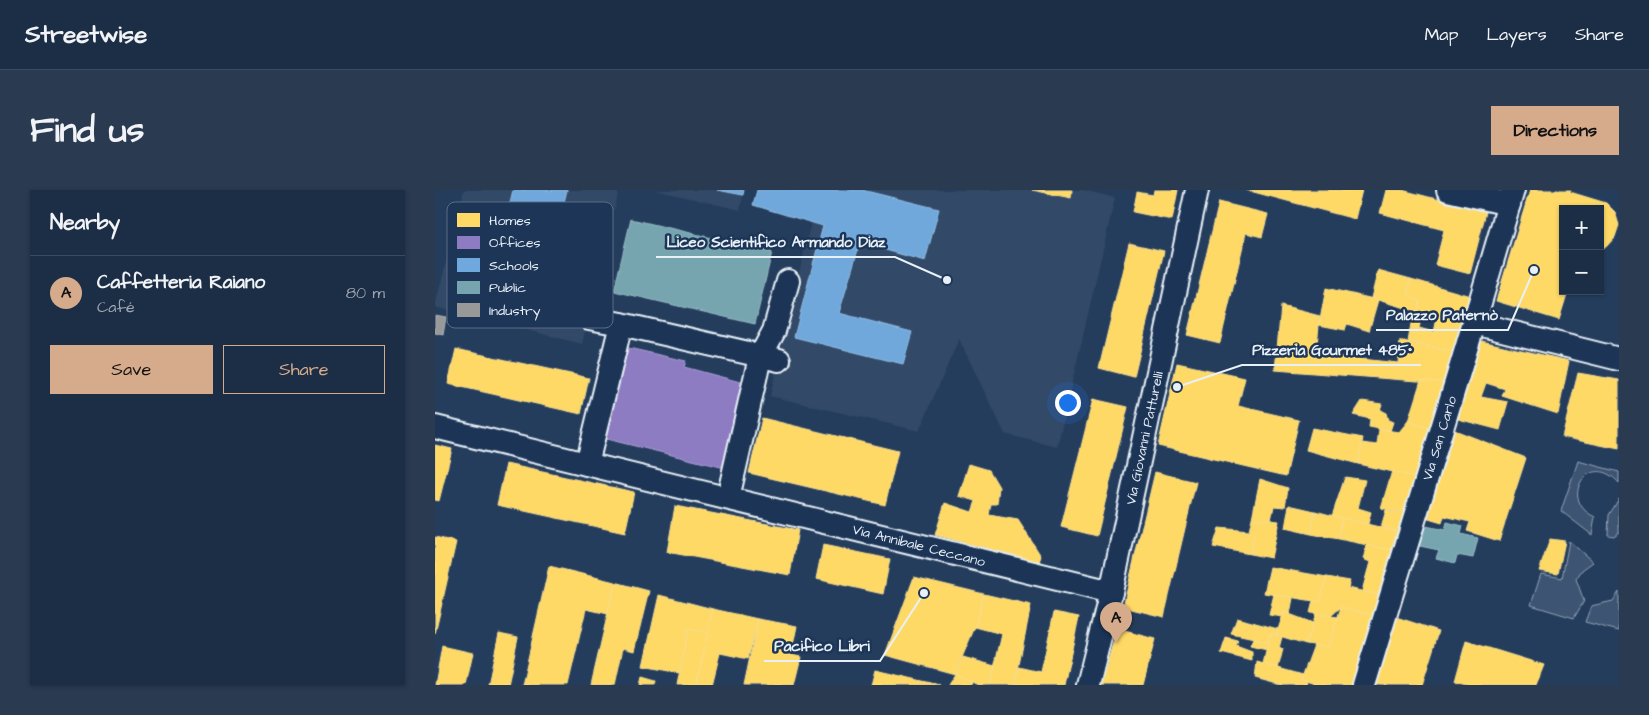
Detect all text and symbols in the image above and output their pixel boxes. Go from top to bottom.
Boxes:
text: Streetwise [25,18,147,52]
text: Map [1424,22,1458,47]
text: Layers [1486,22,1547,47]
text: Share [1575,22,1624,47]
text: Find us [30,106,144,155]
button: Directions [1491,106,1619,155]
legend [447,202,613,328]
map controls [1559,205,1604,295]
button: + [1559,205,1604,250]
text: Nearby [50,208,120,237]
text: Homes [489,211,531,231]
callout: Liceo Scientifico Armando Diaz [656,227,895,257]
text: Liceo Scientifico Armando Diaz [666,232,886,253]
text: Offices [489,233,541,253]
button: − [1559,250,1604,295]
text: Schools [489,256,539,276]
text: Caffetteria Raiano [97,269,265,296]
text: Public [489,278,526,298]
text: A [61,282,71,304]
text: 80 m [346,282,385,304]
text: Café [97,296,135,318]
callout: Palazzo Paternò [1376,300,1508,330]
text: Industry [489,301,541,321]
text: Palazzo Paternò [1386,305,1499,326]
callout: Pizzeria Gourmet 485° [1242,335,1421,365]
text: Pizzeria Gourmet 485° [1252,340,1412,361]
button: Save [50,345,213,394]
button: Share [223,345,385,394]
street label: Via Giovanni Patturelli [1121,370,1169,507]
your location [1055,390,1081,416]
street label: Via San Carlo [1418,394,1462,483]
street label: Via Annibale Ceccano [850,520,987,572]
pin: A [1100,602,1132,643]
callout: Pacifico Libri [764,631,880,661]
text: Pacifico Libri [774,636,871,657]

